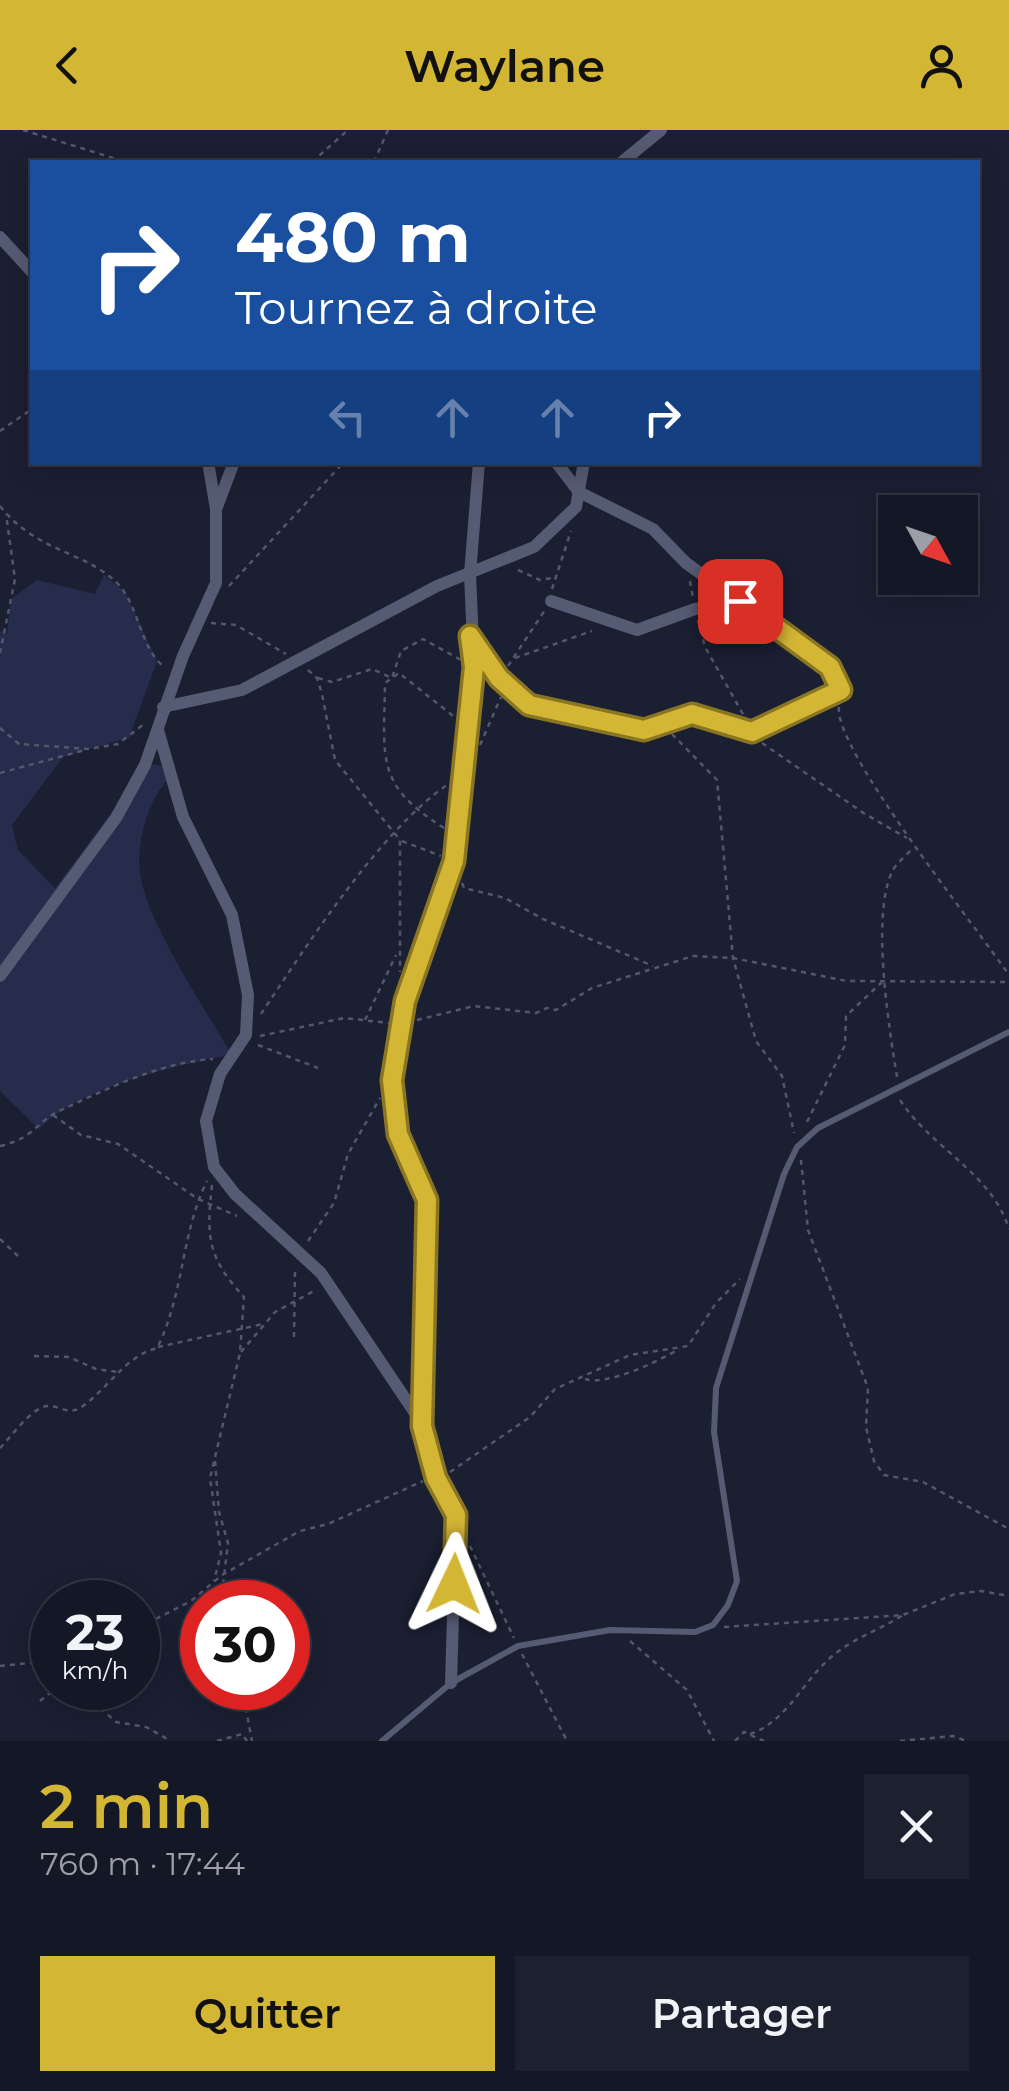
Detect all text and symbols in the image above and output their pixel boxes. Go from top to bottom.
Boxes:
icon: back [40,38,95,93]
text: Waylane [404,38,605,93]
icon: person [914,38,969,93]
text: 480 m [235,194,471,280]
icon: right [70,200,200,330]
text: Tournez à droite [235,280,598,335]
icon: left [320,390,375,445]
icon: ahead [425,390,480,445]
icon: ahead [530,390,585,445]
icon: right [635,390,690,445]
north arrow [878,495,978,595]
map controls [878,495,978,595]
pin [698,559,783,644]
icon: arrive [713,574,768,629]
position arrow [402,1532,506,1636]
speed limit sign: 30 [180,1580,310,1710]
text: 23 [65,1602,125,1663]
text: km/h [62,1655,128,1685]
text: 2 min [40,1770,213,1843]
button: close [864,1774,969,1879]
text: 760 m · 17:44 [40,1844,245,1883]
button: Quitter [40,1956,495,2071]
button: Partager [515,1956,969,2071]

